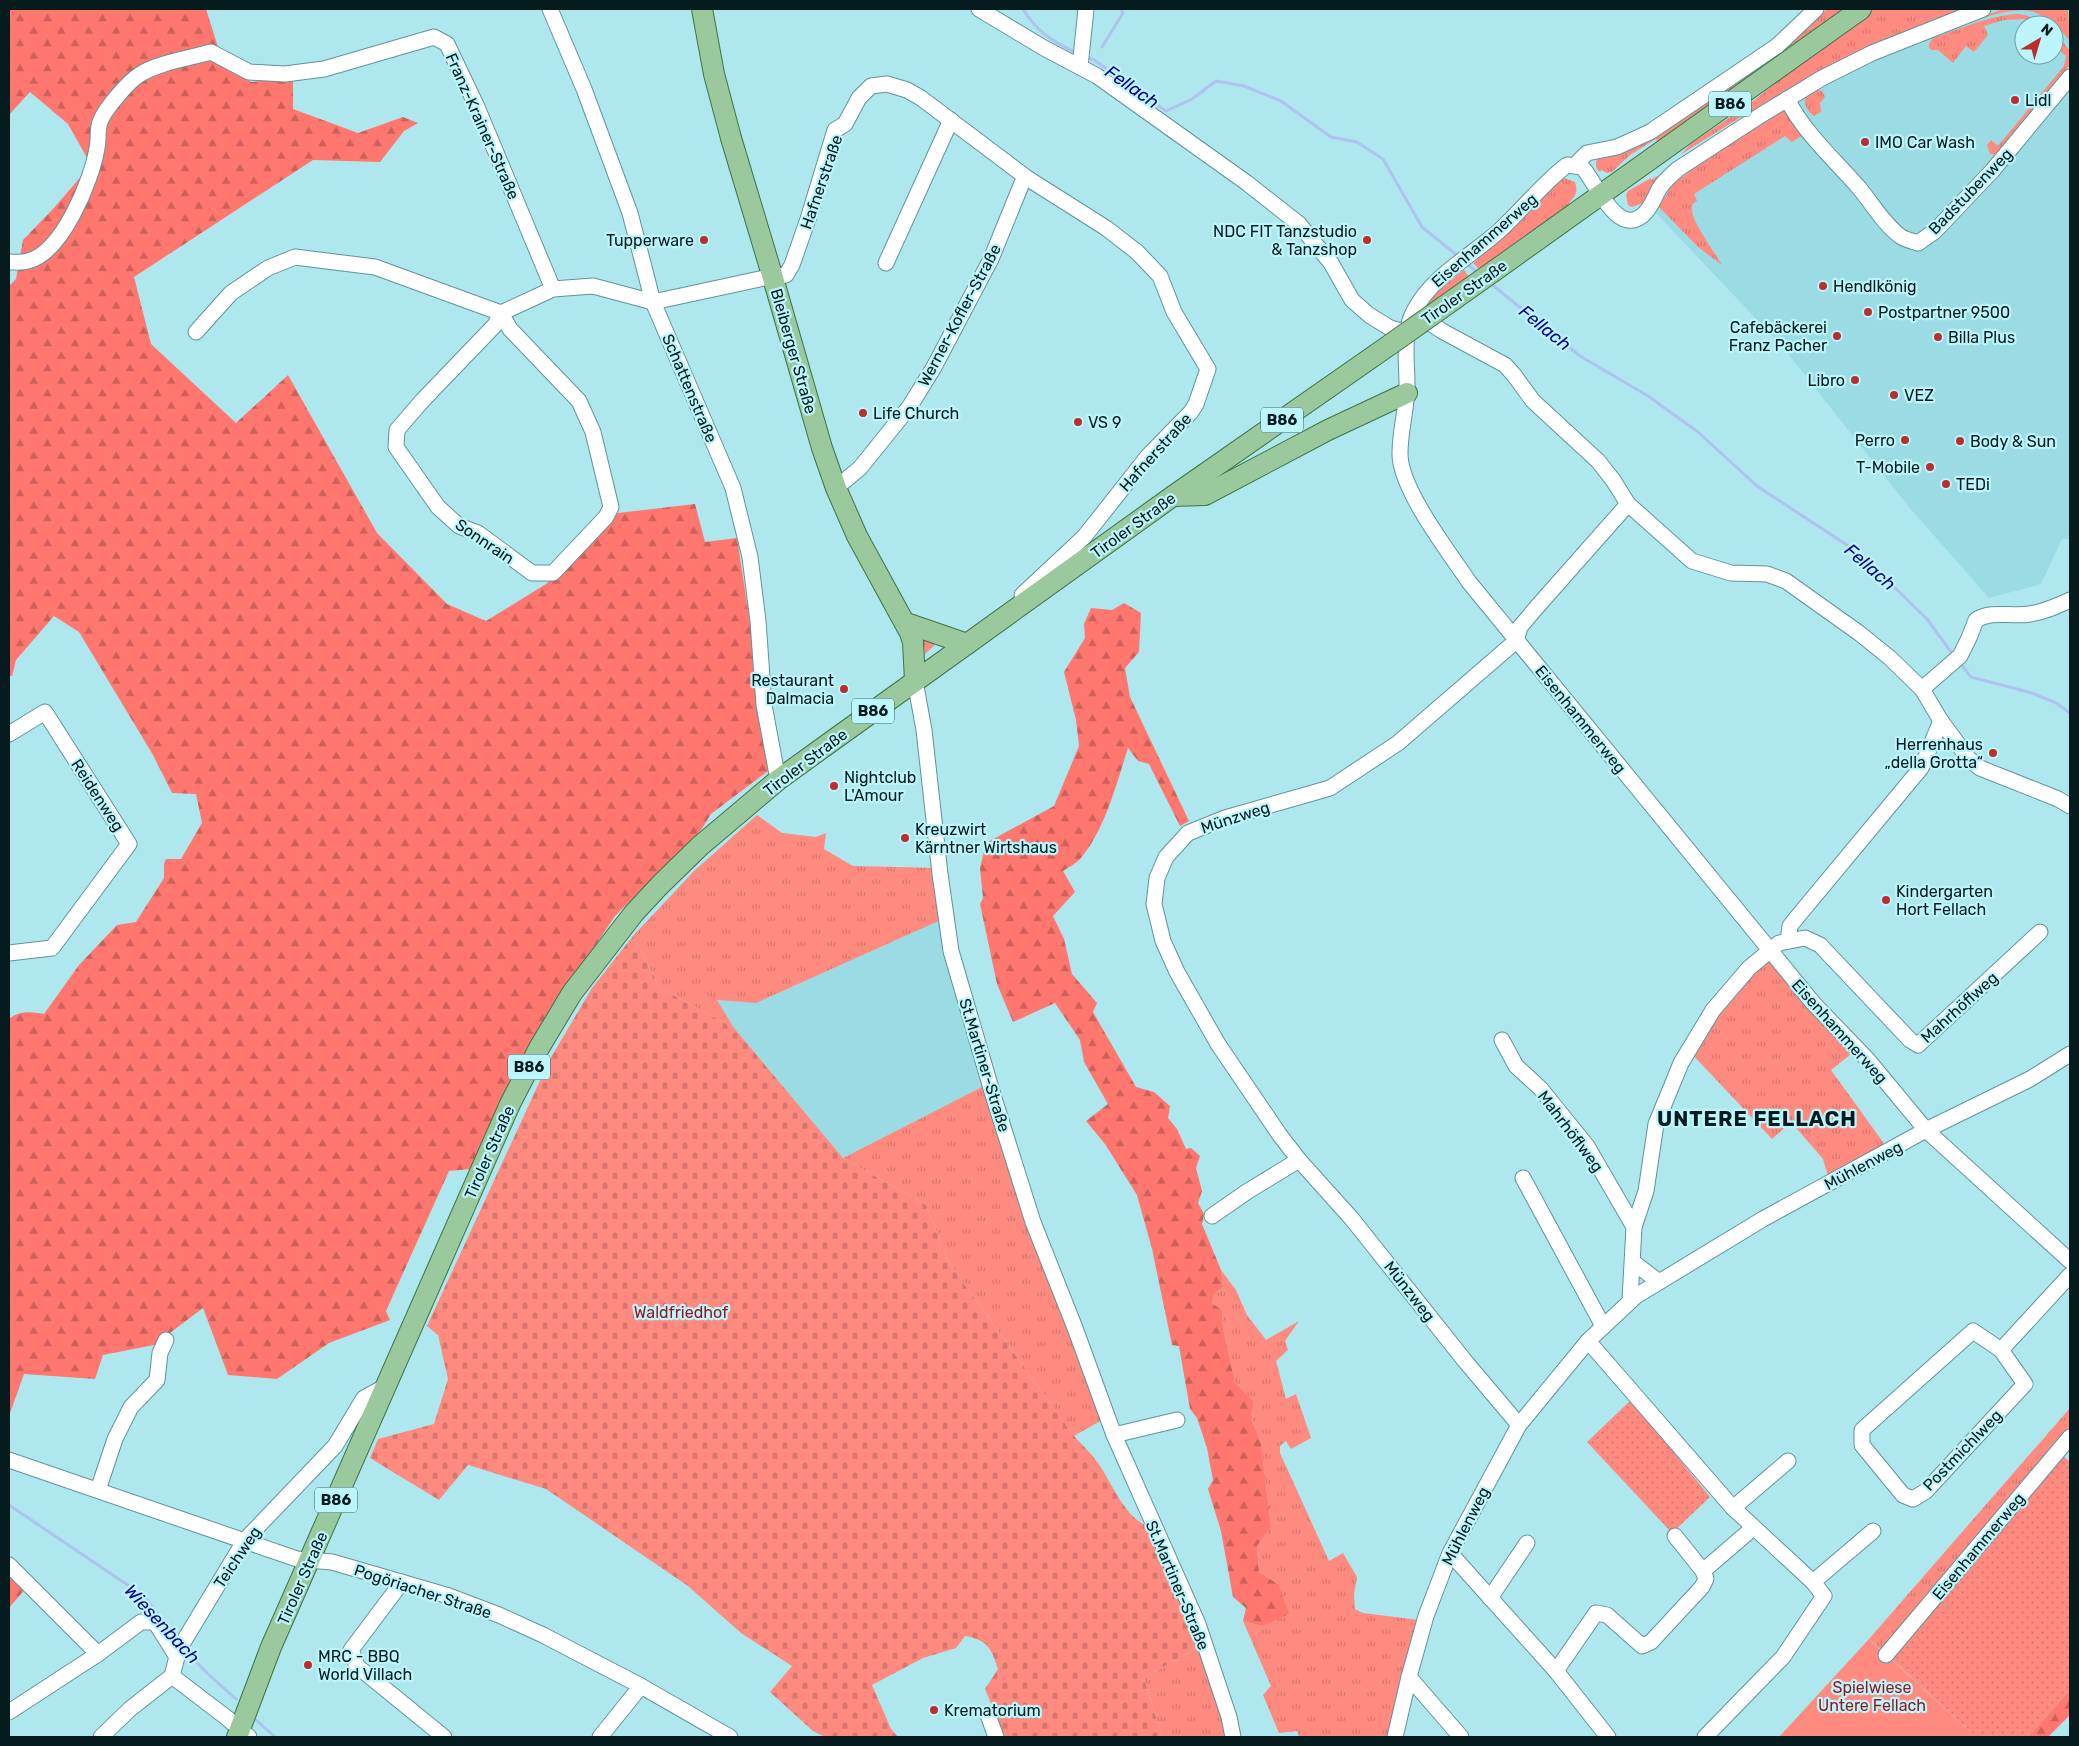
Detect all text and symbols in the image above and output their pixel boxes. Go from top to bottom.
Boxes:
north arrow [2014,15,2064,65]
text: N [2037,20,2056,40]
street label: Franz-Krainer-Straße [442,50,523,202]
water label: Fellach [1101,61,1163,113]
place label: Lidl [2025,91,2051,110]
road number: B86 [1709,92,1751,116]
marker: Lidl [2009,94,2021,106]
street label: Hafnerstraße [796,132,847,232]
place label: IMO Car Wash [1875,133,1975,152]
marker: IMO Car Wash [1859,136,1871,148]
street label: Badstubenweg [1925,144,2016,238]
street label: Eisenhammerweg [1428,189,1541,291]
place label: NDC FIT Tanzstudio & Tanzshop [1213,222,1357,259]
place label: Tupperware [606,231,694,250]
marker: Tupperware [698,234,710,246]
marker: NDC FIT Tanzstudio & Tanzshop [1361,234,1373,246]
street label: Werner-Kofler-Straße [914,241,1005,390]
street label: Tiroler Straße [1418,256,1511,329]
place label: Hendlkönig [1833,277,1917,296]
marker: Hendlkönig [1817,280,1829,292]
street label: Bleiberger Straße [767,286,820,416]
water label: Fellach [1515,300,1576,356]
place label: Postpartner 9500 [1878,303,2010,322]
marker: Postpartner 9500 [1862,306,1874,318]
place label: Cafebäckerei Franz Pacher [1729,318,1827,355]
place label: Billa Plus [1948,328,2015,347]
marker: Cafebäckerei Franz Pacher [1831,330,1843,342]
street label: Schattenstraße [658,331,721,445]
marker: Billa Plus [1932,331,1944,343]
place label: Libro [1807,371,1845,390]
marker: Libro [1849,374,1861,386]
place label: VEZ [1904,386,1934,405]
marker: VEZ [1888,389,1900,401]
place label: Life Church [873,404,959,423]
marker: Life Church [857,407,869,419]
road number: B86 [1261,408,1303,432]
street label: Hafnerstraße [1115,409,1195,495]
place label: VS 9 [1088,413,1121,432]
marker: VS 9 [1072,416,1084,428]
place label: Perro [1855,431,1895,450]
place label: Body & Sun [1970,432,2056,451]
marker: Perro [1899,434,1911,446]
marker: Body & Sun [1954,435,1966,447]
place label: T-Mobile [1856,458,1920,477]
marker: T-Mobile [1924,461,1936,473]
place label: TEDi [1956,475,1990,494]
marker: TEDi [1940,478,1952,490]
street label: Tiroler Straße [1087,488,1179,562]
street label: Sonnrain [452,515,518,568]
water label: Fellach [1840,539,1900,595]
street label: Eisenhammerweg [1531,661,1630,777]
place label: Restaurant Dalmacia [751,671,834,708]
marker: Restaurant Dalmacia [838,683,850,695]
road number: B86 [852,698,894,724]
street label: Tiroler Straße [760,725,851,800]
place label: Herrenhaus „della Grotta“ [1884,735,1983,772]
marker: Herrenhaus „della Grotta“ [1987,747,1999,759]
street label: Reidenweg [67,756,128,835]
place label: Nightclub L'Amour [844,768,916,805]
marker: Nightclub L'Amour [828,780,840,792]
street label: Münzweg [1198,797,1272,838]
place label: Kreuzwirt Kärntner Wirtshaus [915,820,1057,857]
marker: Kreuzwirt Kärntner Wirtshaus [899,832,911,844]
place label: Kindergarten Hort Fellach [1896,882,1993,919]
marker: Kindergarten Hort Fellach [1880,894,1892,906]
street label: Mahrhöflweg [1917,968,2002,1047]
street label: Eisenhammerweg [1788,975,1891,1087]
street label: St.Martiner-Straße [955,996,1014,1134]
road number: B86 [508,1054,550,1080]
street label: Mahrhöflweg [1534,1087,1607,1176]
street label: Tiroler Straße [460,1103,518,1202]
district label: UNTERE FELLACH [1657,1106,1857,1131]
street label: Mühlenweg [1821,1137,1906,1194]
street label: Münzweg [1380,1257,1439,1325]
park label: Waldfriedhof [634,1303,729,1322]
street label: Postmichlweg [1919,1406,2006,1495]
street label: Mühlenweg [1438,1484,1493,1569]
road number: B86 [315,1488,357,1512]
street label: Eisenhammerweg [1928,1489,2029,1604]
street label: St.Martiner-Straße [1142,1518,1213,1653]
street label: Teichweg [210,1523,265,1592]
street label: Tiroler Straße [273,1529,331,1628]
street label: Pogöriacher Straße [352,1560,494,1623]
water label: Wiesenbach [120,1580,204,1668]
place label: MRC - BBQ World Villach [318,1647,412,1684]
marker: MRC - BBQ World Villach [302,1659,314,1671]
park label: Spielwiese Untere Fellach [1818,1678,1926,1715]
place label: Krematorium [944,1701,1041,1720]
marker: Krematorium [928,1704,940,1716]

